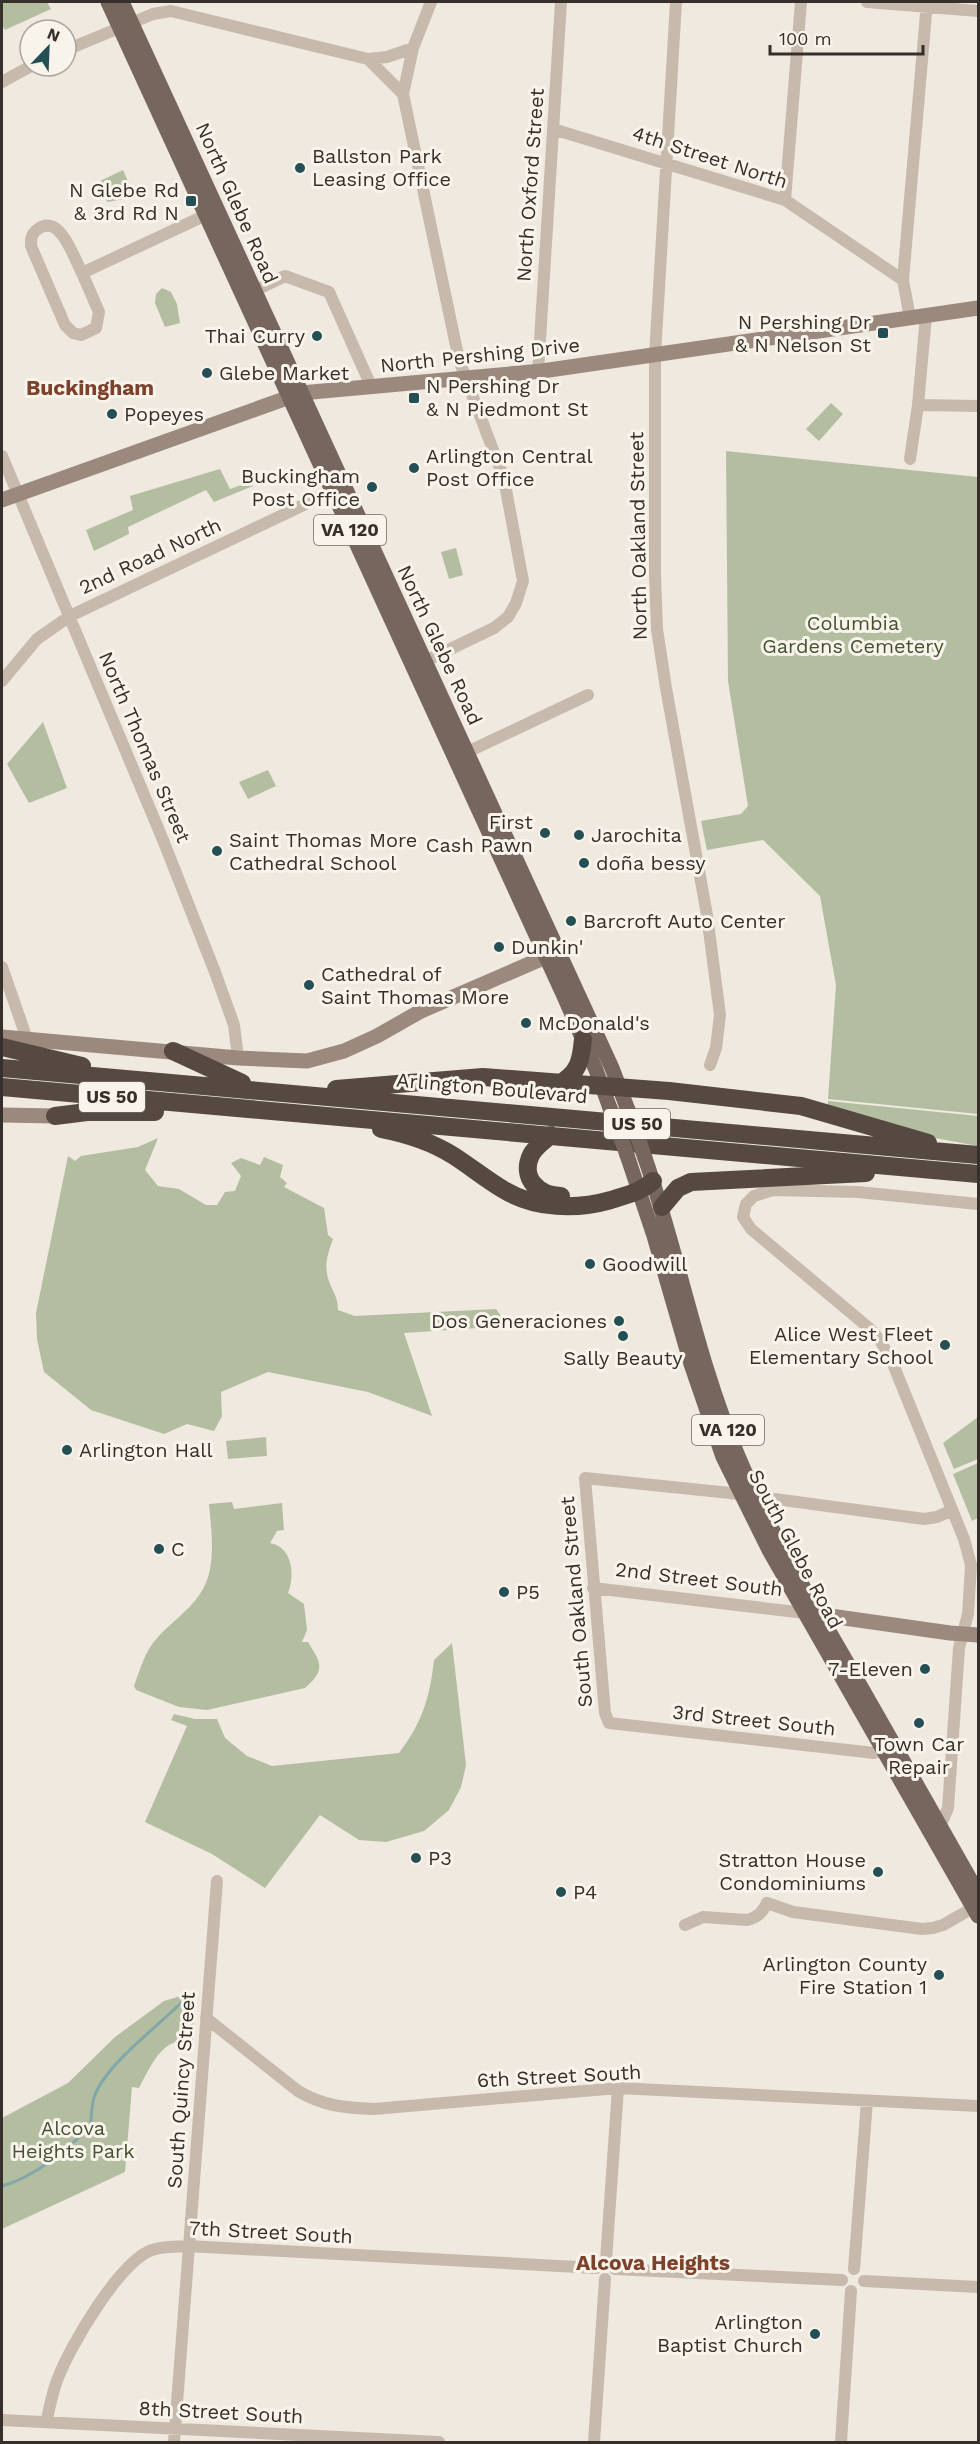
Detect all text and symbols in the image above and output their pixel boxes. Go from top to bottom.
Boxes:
north arrow [18,18,78,78]
scale bar [770,18,923,56]
text: N [44,24,63,46]
text: 100 m [779,28,832,49]
street label: North Oxford Street [511,87,549,283]
street label: North Glebe Road [191,119,283,287]
street label: 4th Street North [629,121,791,193]
place label: Ballston Park Leasing Office [312,144,451,191]
marker: Ballston Park Leasing Office [293,161,307,175]
place label: N Glebe Rd & 3rd Rd N [69,178,179,225]
marker: N Glebe Rd & 3rd Rd N [184,194,198,208]
place label: N Pershing Dr & N Nelson St [735,310,872,357]
place label: Thai Curry [205,324,306,348]
marker: N Pershing Dr & N Nelson St [876,326,890,340]
marker: Thai Curry [310,329,324,343]
street label: North Pershing Drive [379,333,581,377]
place label: Glebe Market [219,361,350,385]
marker: Glebe Market [200,366,214,380]
place label: N Pershing Dr & N Piedmont St [426,374,589,421]
district label: Buckingham [26,375,154,400]
marker: N Pershing Dr & N Piedmont St [407,391,421,405]
place label: Popeyes [124,402,204,426]
marker: Popeyes [105,407,119,421]
street label: North Oakland Street [624,431,652,641]
place label: Arlington Central Post Office [426,444,593,491]
marker: Arlington Central Post Office [407,461,421,475]
place label: Buckingham Post Office [241,464,360,511]
marker: Buckingham Post Office [365,480,379,494]
street label: 2nd Road North [75,513,225,599]
road number: VA 120 [314,515,386,545]
street label: North Glebe Road [392,561,488,729]
park label: Columbia Gardens Cemetery [762,611,944,658]
street label: North Thomas Street [94,648,196,847]
place label: First Cash Pawn [426,810,534,857]
place label: Jarochita [591,823,682,847]
marker: First Cash Pawn [538,826,552,840]
place label: Saint Thomas More Cathedral School [229,828,417,875]
marker: Jarochita [572,828,586,842]
marker: Saint Thomas More Cathedral School [210,844,224,858]
place label: doña bessy [596,851,706,875]
marker: doña bessy [577,856,591,870]
place label: Barcroft Auto Center [583,909,785,933]
marker: Barcroft Auto Center [564,914,578,928]
place label: Dunkin' [511,935,583,959]
marker: Dunkin' [492,940,506,954]
place label: Cathedral of Saint Thomas More [321,962,509,1009]
marker: Cathedral of Saint Thomas More [302,978,316,992]
place label: McDonald's [538,1011,650,1035]
marker: McDonald's [519,1016,533,1030]
street label: Arlington Boulevard [395,1068,589,1108]
road number: US 50 [79,1082,145,1112]
road number: US 50 [604,1109,670,1139]
place label: Goodwill [602,1252,687,1276]
marker: Goodwill [583,1257,597,1271]
place label: Dos Generaciones [431,1309,607,1333]
marker: Dos Generaciones [612,1314,626,1328]
place label: Alice West Fleet Elementary School [749,1322,934,1369]
marker: Sally Beauty [616,1329,630,1343]
marker: Alice West Fleet Elementary School [938,1338,952,1352]
place label: Sally Beauty [563,1346,683,1370]
road number: VA 120 [692,1415,764,1445]
place label: Arlington Hall [79,1438,213,1462]
marker: Arlington Hall [60,1443,74,1457]
street label: South Glebe Road [744,1465,848,1633]
street label: South Oakland Street [555,1495,597,1709]
place label: C [171,1537,185,1561]
marker: C [152,1542,166,1556]
street label: 2nd Street South [614,1557,784,1601]
place label: P5 [516,1580,540,1604]
marker: P5 [497,1585,511,1599]
place label: 7-Eleven [828,1657,913,1681]
marker: 7-Eleven [918,1662,932,1676]
street label: 3rd Street South [671,1700,837,1740]
marker: Town Car Repair [912,1716,926,1730]
place label: Town Car Repair [874,1732,964,1779]
place label: P3 [428,1846,452,1870]
place label: Stratton House Condominiums [718,1848,866,1895]
marker: P3 [409,1851,423,1865]
marker: Stratton House Condominiums [871,1865,885,1879]
place label: P4 [573,1880,597,1904]
marker: P4 [554,1885,568,1899]
place label: Arlington County Fire Station 1 [763,1952,928,1999]
marker: Arlington County Fire Station 1 [932,1968,946,1982]
street label: South Quincy Street [162,1990,200,2189]
street label: 6th Street South [476,2060,642,2092]
park label: Alcova Heights Park [11,2116,135,2163]
street label: 7th Street South [189,2216,353,2248]
district label: Alcova Heights [576,2250,730,2275]
place label: Arlington Baptist Church [657,2310,803,2357]
marker: Arlington Baptist Church [808,2327,822,2341]
street label: 8th Street South [138,2396,304,2428]

